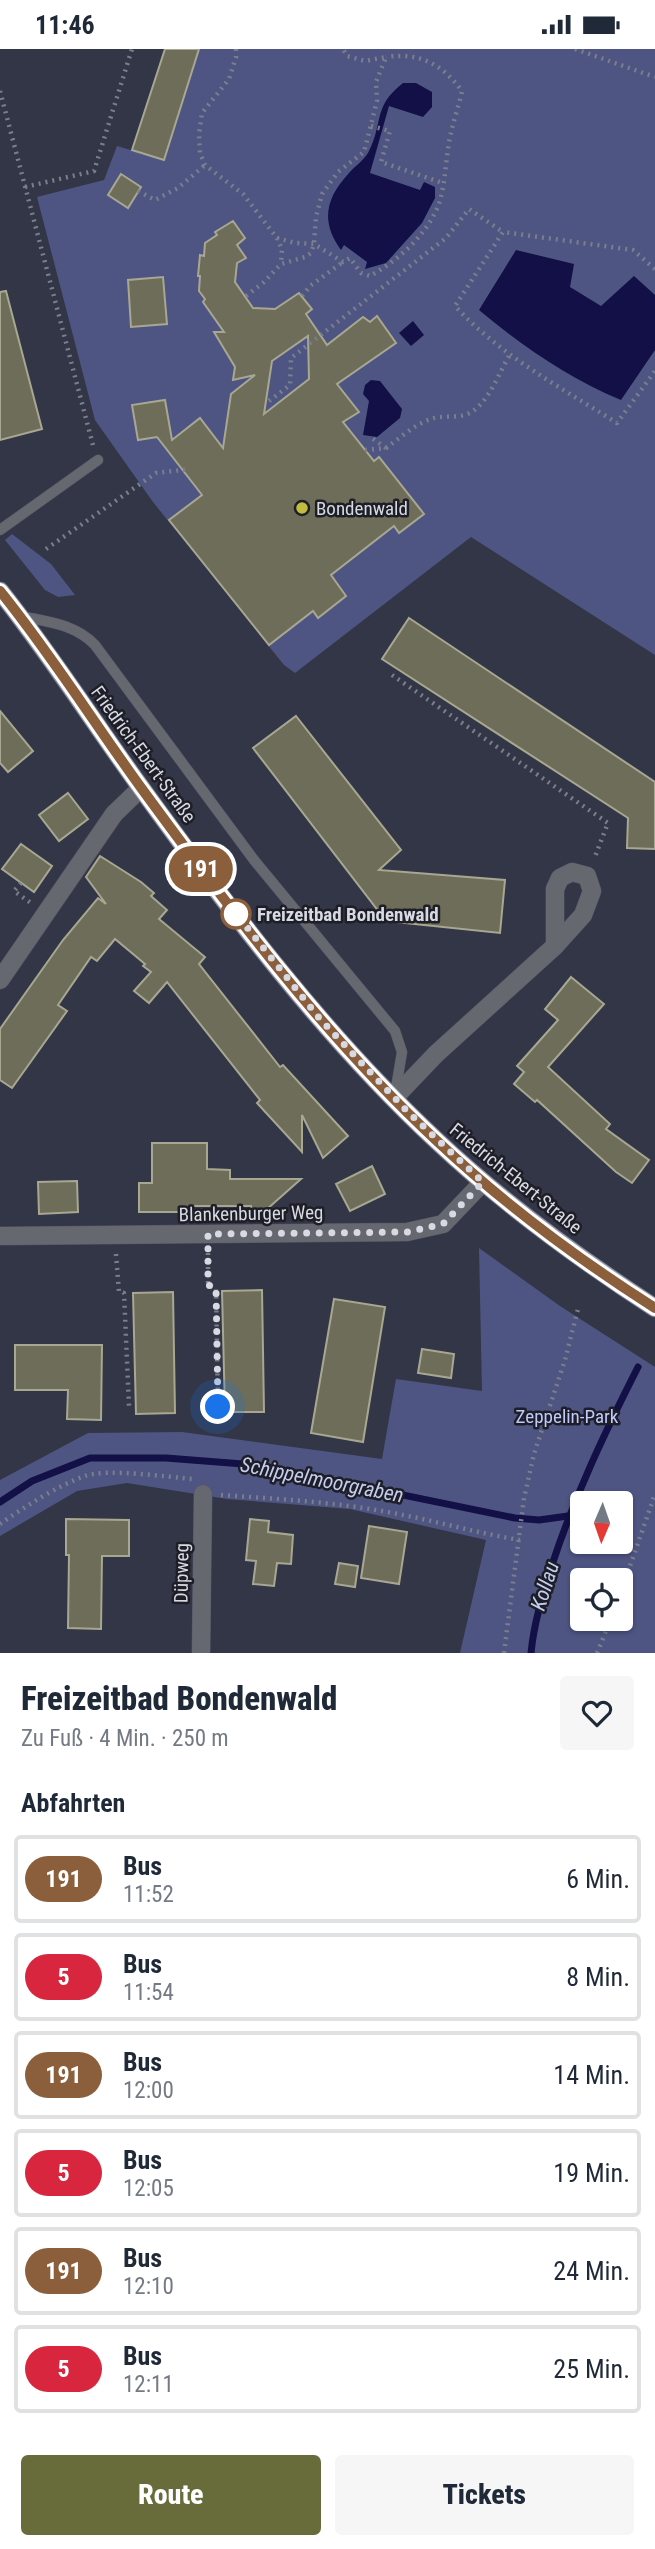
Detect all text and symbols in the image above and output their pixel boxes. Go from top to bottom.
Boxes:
text: 11:46 [35,10,95,40]
place label: Bondenwald [316,497,408,520]
marker: Bondenwald [294,500,310,516]
street label: Friedrich-Ebert-Straße [86,681,201,827]
line badge: 191 [161,846,241,892]
text: 191 [183,855,219,883]
marker: Freizeitbad Bondenwald [221,899,251,929]
place label: Freizeitbad Bondenwald [257,903,439,926]
street label: Friedrich-Ebert-Straße [445,1118,586,1239]
street label: Blankenburger Weg [179,1201,323,1226]
your location [200,1389,235,1424]
park label: Zeppelin-Park [516,1405,619,1428]
water label: Schippelmoorgraben [238,1452,406,1508]
north arrow [570,1491,634,1554]
map controls [570,1491,633,1631]
street label: Düpweg [169,1543,194,1603]
water label: Kollau [526,1558,564,1613]
button: locate [570,1568,633,1631]
button: heart [560,1676,634,1750]
text: Freizeitbad Bondenwald [21,1679,337,1718]
text: Zu Fuß · 4 Min. · 250 m [21,1725,229,1752]
text: Abfahrten [21,1788,125,1818]
text: Bus [123,1851,162,1881]
text: 6 Min. [566,1864,630,1894]
text: 191 [45,1865,82,1893]
text: 11:52 [123,1881,174,1908]
text: Bus [123,1949,162,1979]
text: 8 Min. [566,1962,630,1992]
text: 5 [57,1963,70,1991]
text: 11:54 [123,1979,174,2006]
text: Bus [123,2047,162,2077]
text: 14 Min. [553,2060,630,2090]
text: 191 [45,2061,82,2089]
text: 12:00 [123,2077,174,2104]
text: Bus [123,2145,162,2175]
text: 19 Min. [553,2158,630,2188]
text: 5 [57,2159,70,2187]
text: 12:05 [123,2175,174,2202]
text: Bus [123,2243,162,2273]
text: 24 Min. [553,2256,630,2286]
text: 191 [45,2257,82,2285]
text: 12:10 [123,2273,174,2300]
text: Bus [123,2341,162,2371]
text: 25 Min. [553,2354,630,2384]
text: 5 [57,2355,70,2383]
text: 12:11 [123,2371,174,2398]
button: Route [21,2455,321,2535]
button: Tickets [335,2455,634,2535]

